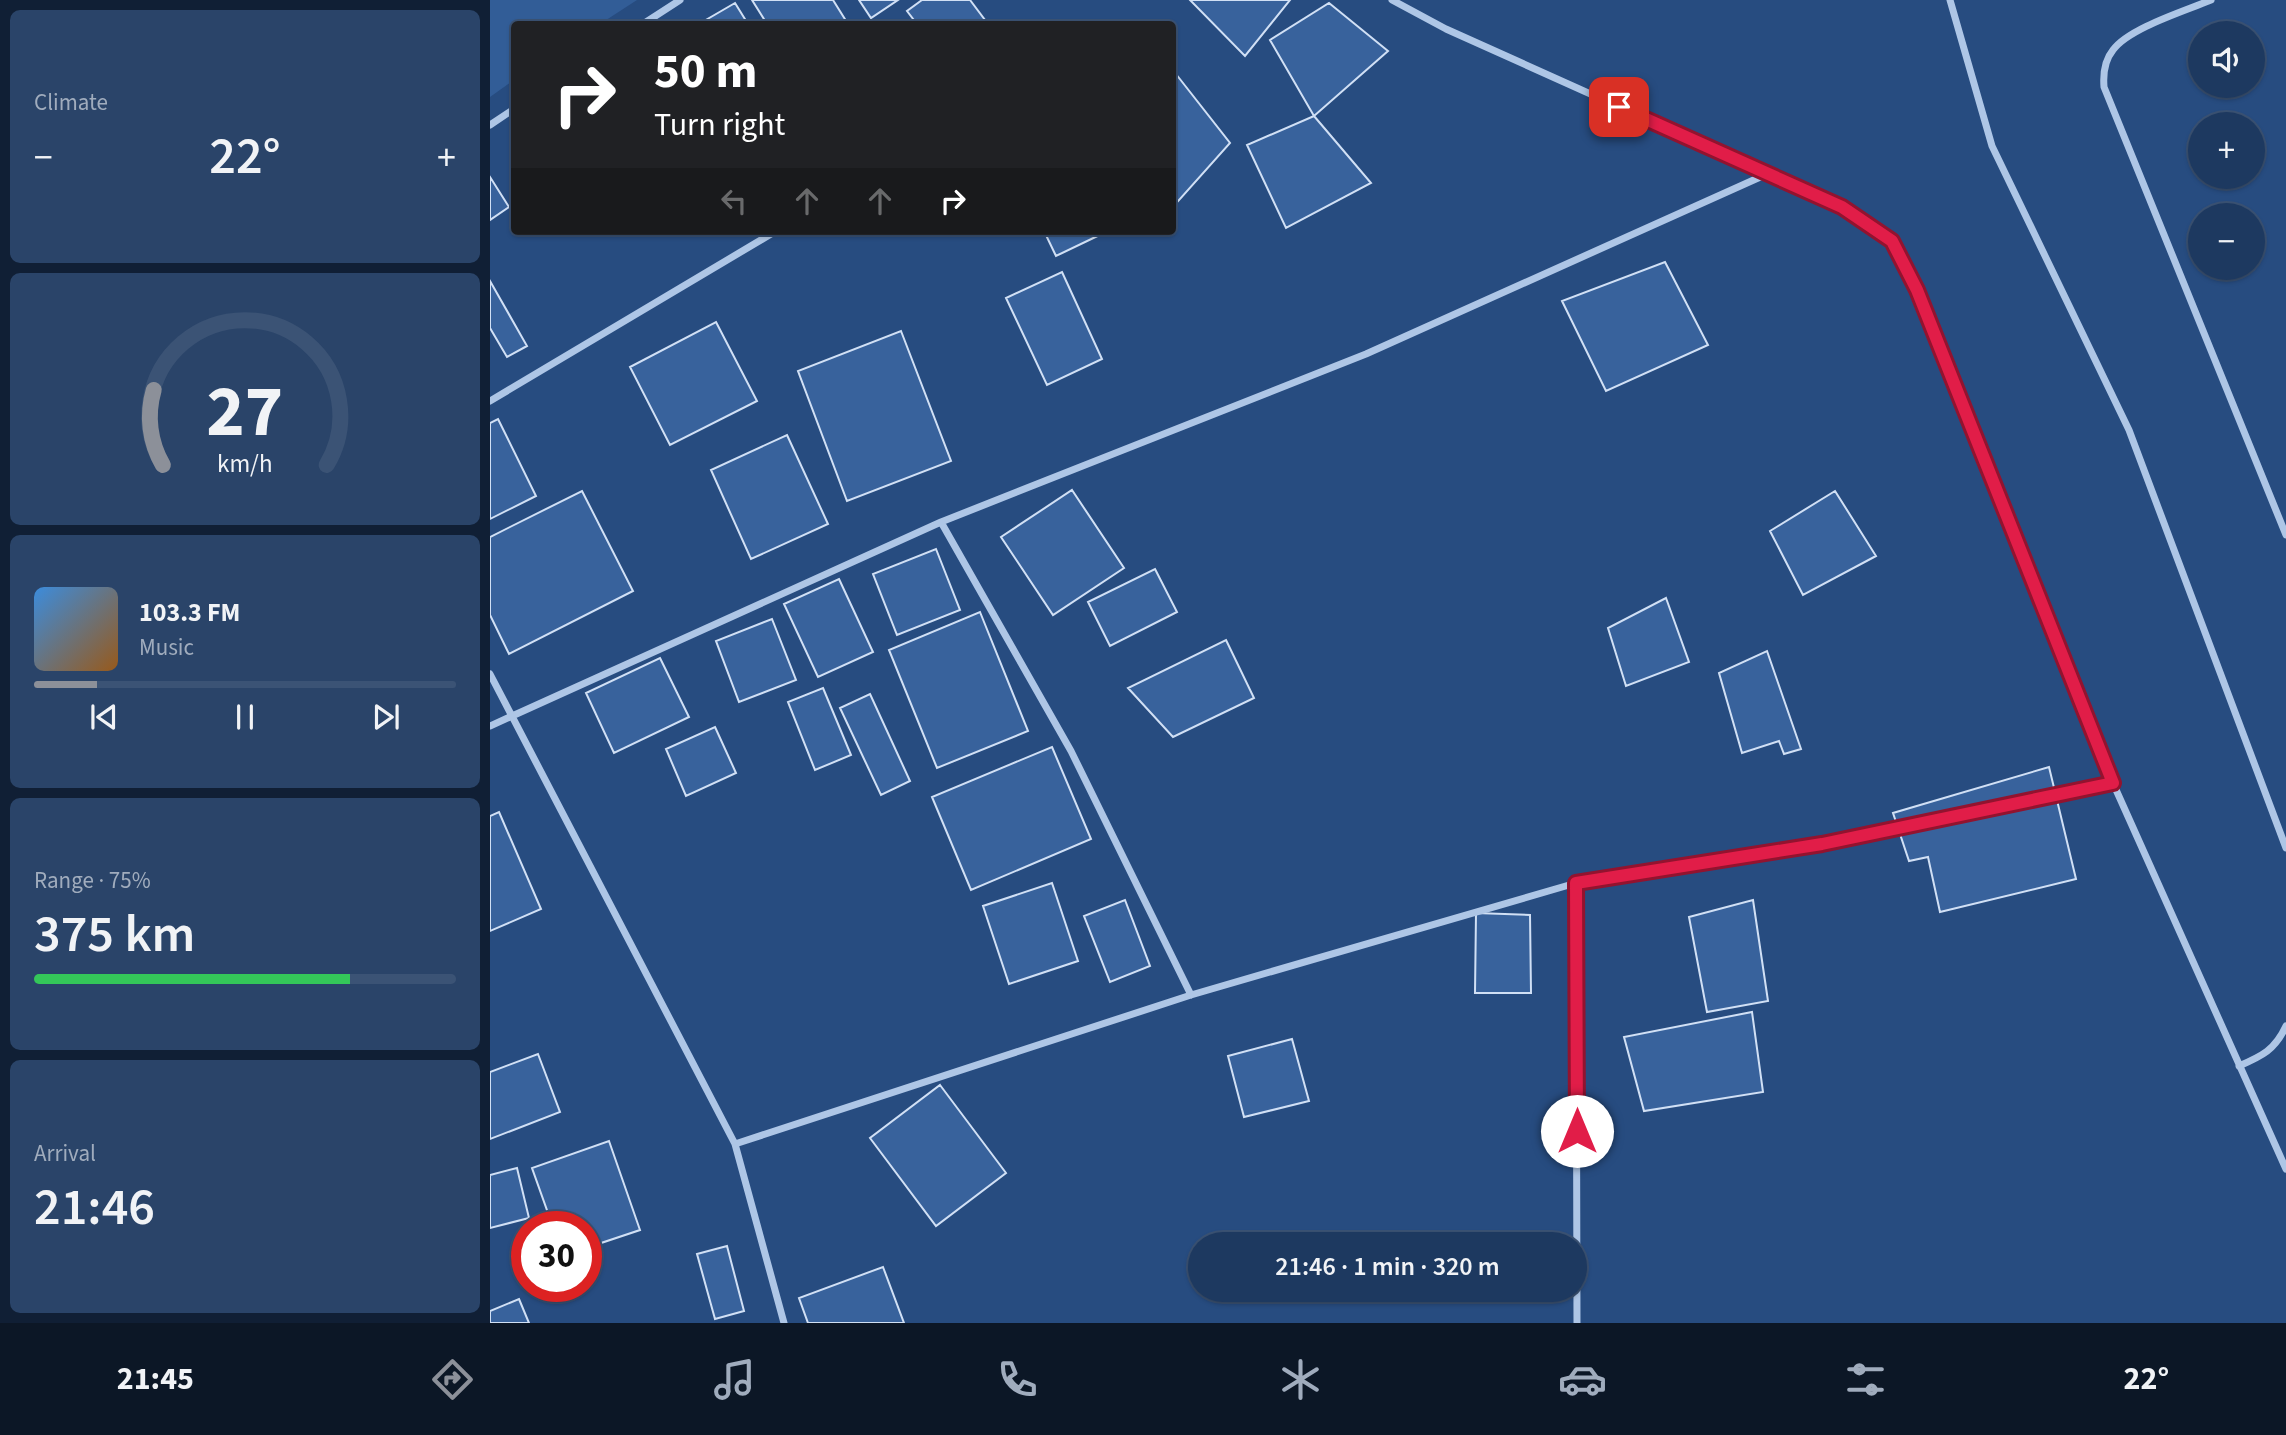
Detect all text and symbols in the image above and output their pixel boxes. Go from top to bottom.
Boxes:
map controls [2188,21,2265,280]
button: sound [2188,21,2265,98]
text: 50 m [654,37,758,107]
icon: right [539,49,630,140]
pin [1589,77,1649,137]
text: Climate [34,86,108,119]
icon: arrive [1600,88,1638,126]
text: Turn right [654,102,785,148]
button: + [2188,112,2265,189]
text: 22° [209,120,281,194]
text: − [34,131,53,185]
text: + [437,131,456,185]
icon: left [715,182,753,220]
icon: ahead [788,182,826,220]
icon: ahead [861,182,899,220]
icon: right [934,182,972,220]
button: − [2188,203,2265,280]
text: 27 [207,360,283,464]
text: km/h [217,446,273,482]
text: 103.3 FM [139,594,240,631]
text: Music [139,631,194,664]
icon: previous [85,698,123,736]
icon: pause [226,698,264,736]
icon: next [367,698,405,736]
text: Range · 75% [34,864,151,897]
text: 375 km [34,898,195,972]
position arrow [1540,1094,1614,1168]
text: Arrival [34,1137,96,1170]
text: 21:46 [34,1171,155,1245]
speed limit sign: 30 [511,1211,602,1302]
text: 21:46 · 1 min · 320 m [1275,1248,1500,1285]
icon: directions [428,1355,477,1404]
icon: music [710,1355,759,1404]
icon: phone [993,1355,1042,1404]
icon: climate [1276,1355,1325,1404]
icon: car [1558,1355,1607,1404]
icon: filters [1841,1355,1890,1404]
text: 21:45 [117,1356,194,1402]
text: 22° [2124,1356,2169,1402]

